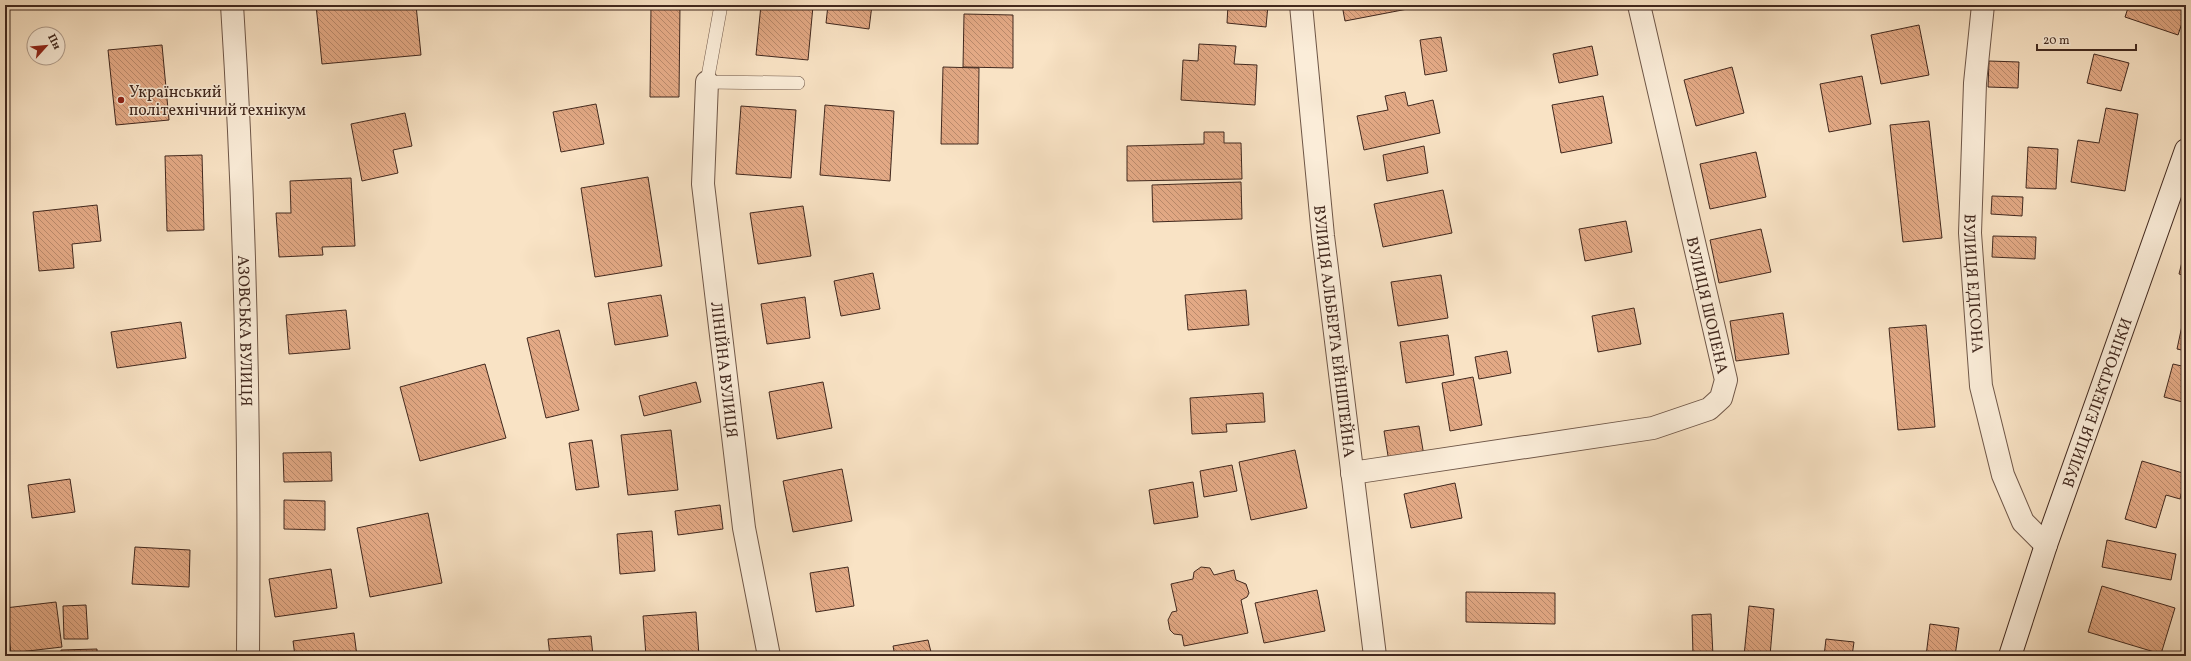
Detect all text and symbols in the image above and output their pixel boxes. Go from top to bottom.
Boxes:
north arrow [26,26,66,66]
scale bar [2037,26,2136,52]
text: Пн [43,32,64,53]
text: 20 m [2043,33,2070,49]
place label: Український політехнічний технікум [129,82,306,122]
marker: Український політехнічний технікум [116,95,126,105]
street label: ВУЛИЦЯ АЛЬБЕРТА ЕЙНШТЕЙНА [1307,204,1359,459]
street label: ВУЛИЦЯ ЕДІСОНА [1957,213,1988,354]
street label: ВУЛИЦЯ ШОПЕНА [1680,235,1733,376]
street label: АЗОВСЬКА ВУЛИЦЯ [231,255,256,407]
street label: ЛІНІЙНА ВУЛИЦЯ [704,300,742,439]
street label: ВУЛИЦЯ ЕЛЕКТРОНІКИ [2058,315,2139,491]

